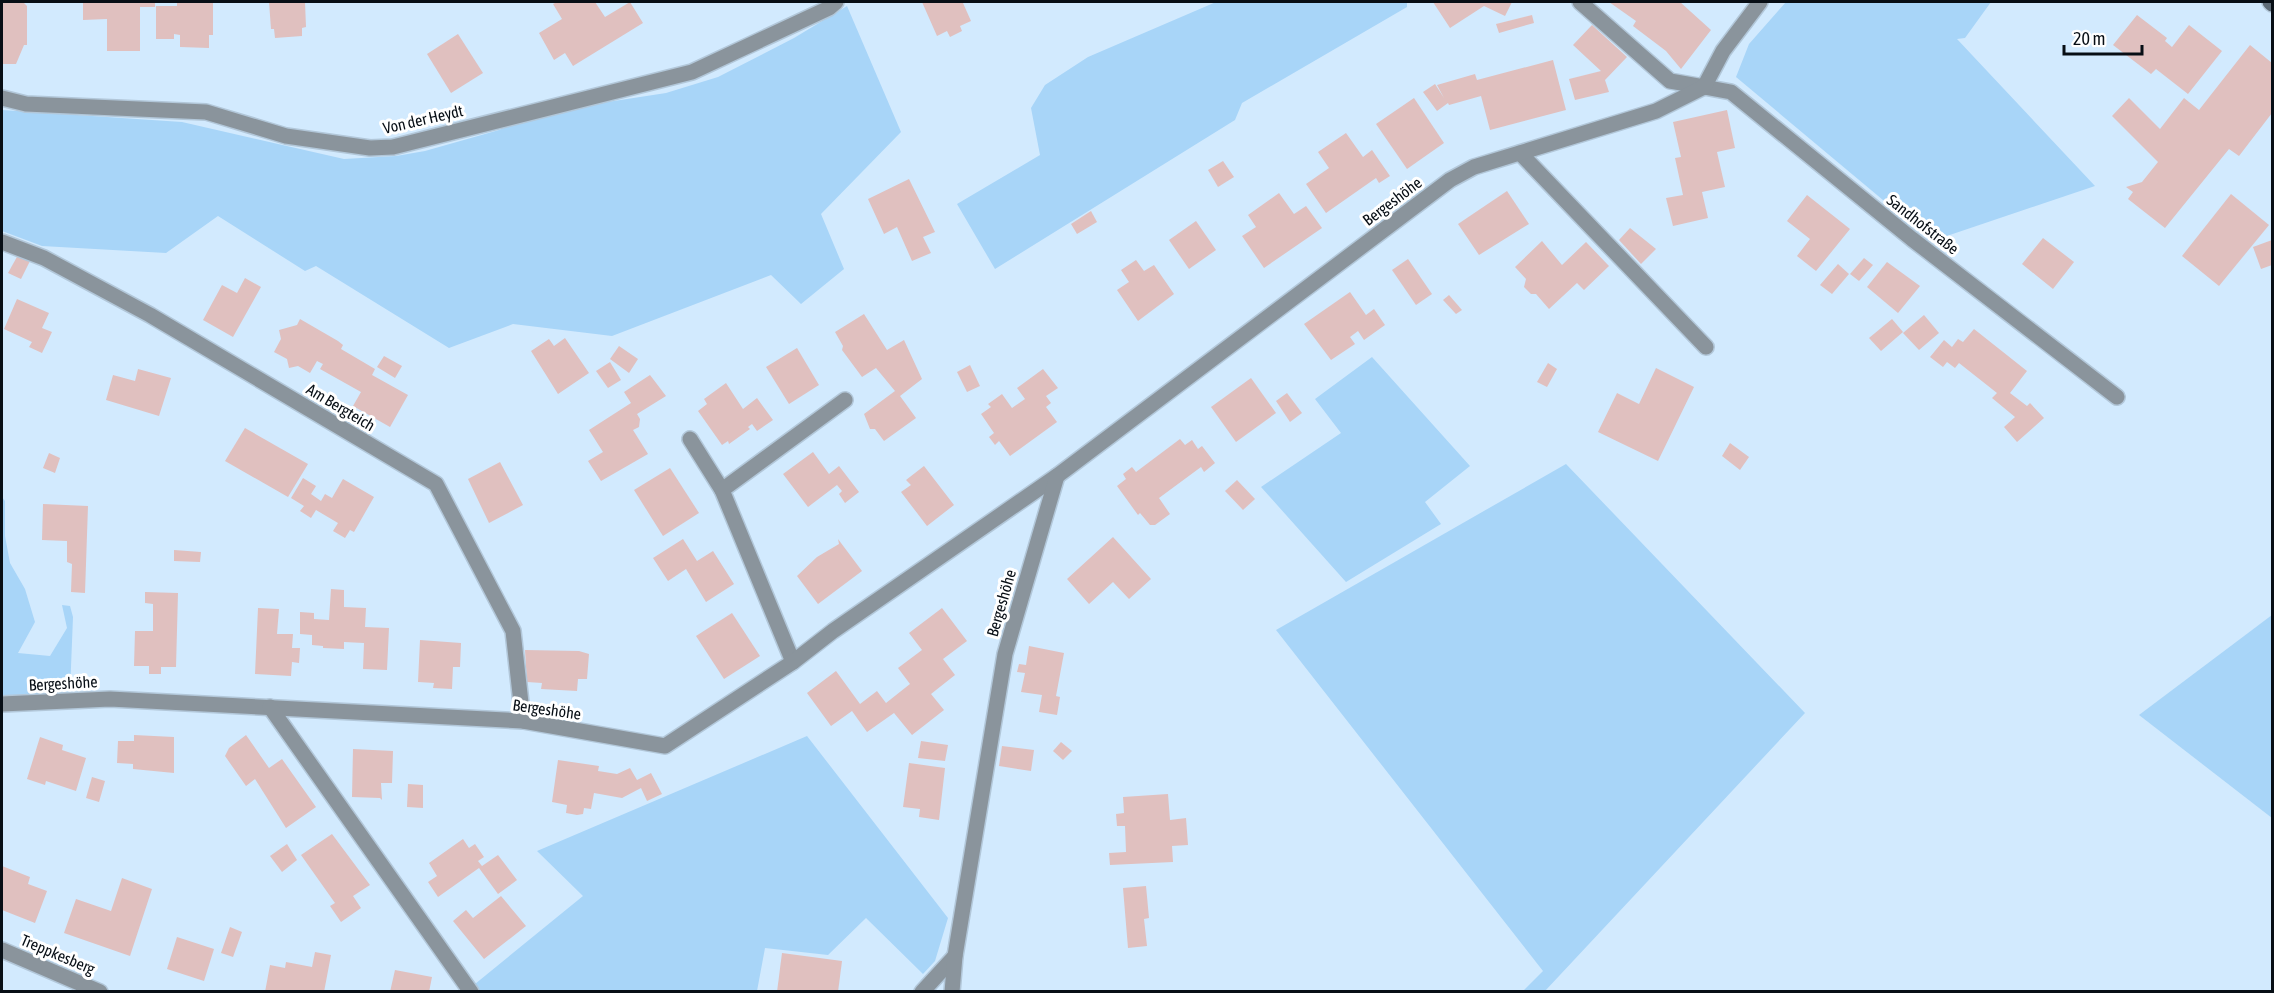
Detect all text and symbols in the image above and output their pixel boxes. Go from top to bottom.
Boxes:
scale bar [2064,18,2142,56]
text: 20 m [2073,28,2105,49]
street label: Von der Heydt [381,101,465,138]
street label: Bergeshöhe [1359,173,1426,230]
street label: Sandhofstraße [1884,190,1962,258]
street label: Am Bergteich [303,380,378,435]
street label: Bergeshöhe [983,567,1020,639]
street label: Bergeshöhe [28,672,98,695]
street label: Bergeshöhe [512,695,582,724]
street label: Treppkesberg [18,930,98,979]

